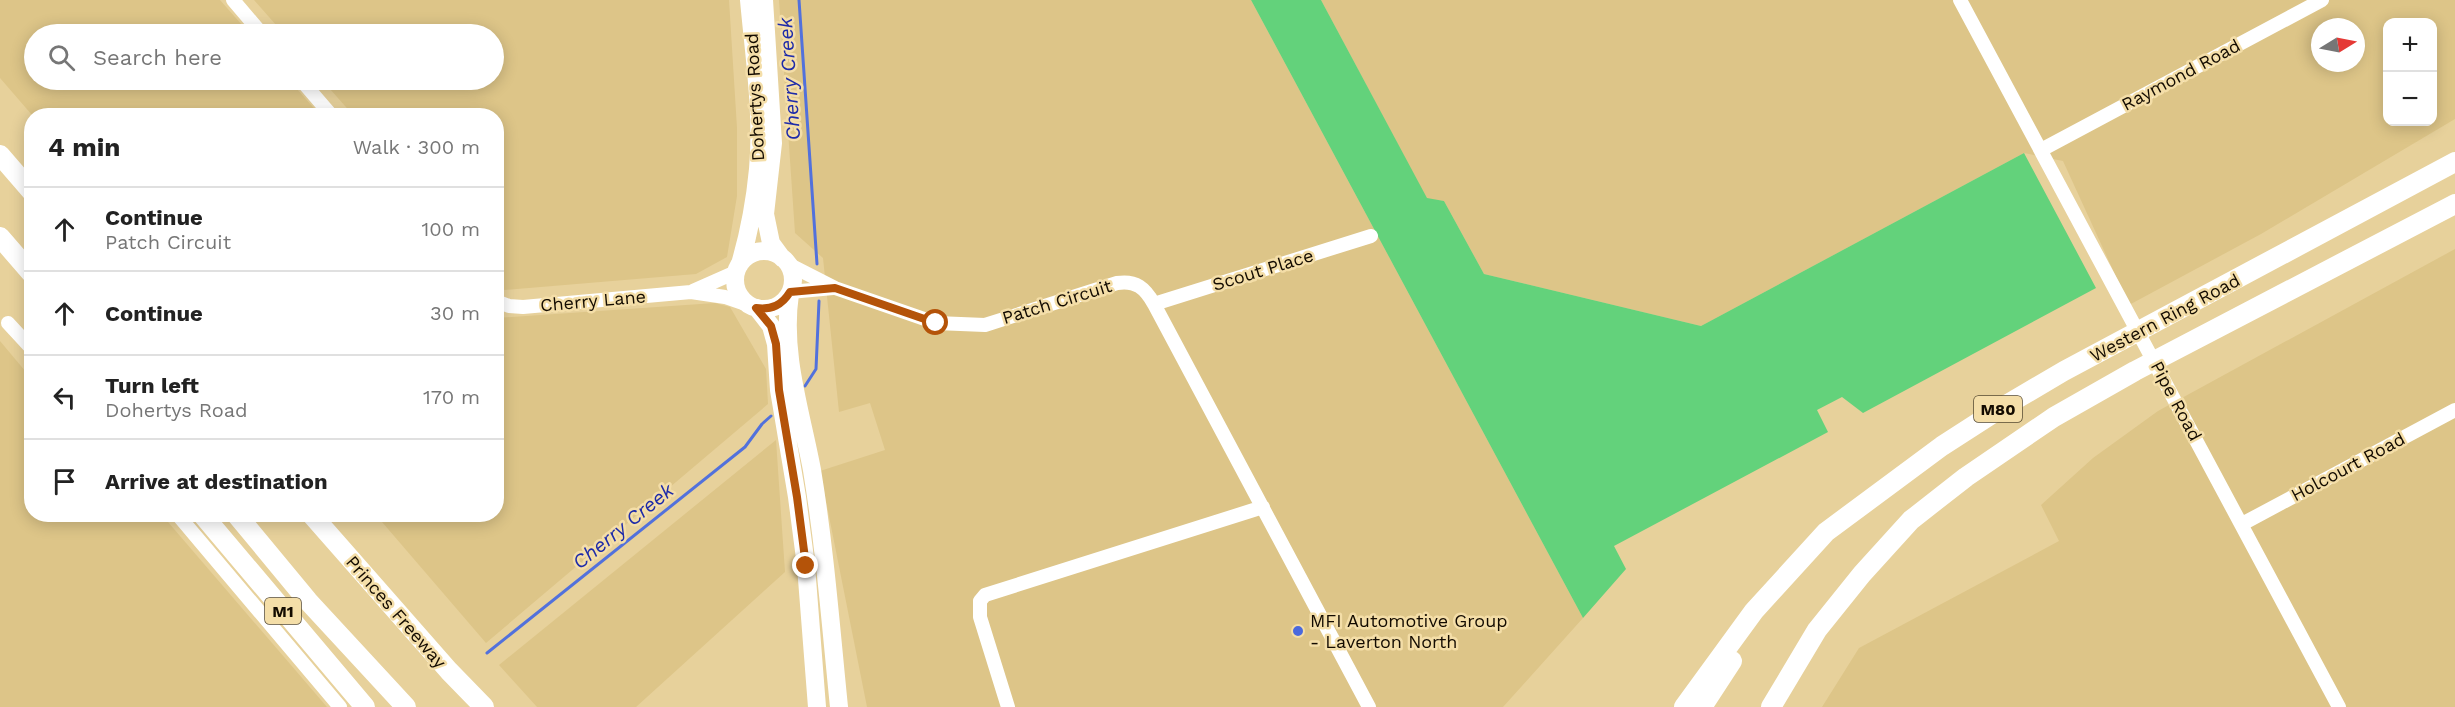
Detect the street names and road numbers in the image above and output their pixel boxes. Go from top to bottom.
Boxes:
street label: Dohertys Road [741,32,768,162]
street label: Raymond Road [2118,34,2244,115]
street label: Scout Place [1210,244,1316,295]
street label: Western Ring Road [2086,269,2243,366]
street label: Patch Circuit [1000,275,1115,328]
street label: Cherry Lane [539,285,647,316]
street label: Pipe Road [2147,357,2206,444]
road number: M80 [1974,396,2022,422]
street label: Holcourt Road [2287,428,2408,505]
street label: Princes Freeway [342,551,451,673]
road number: M1 [265,598,301,624]

